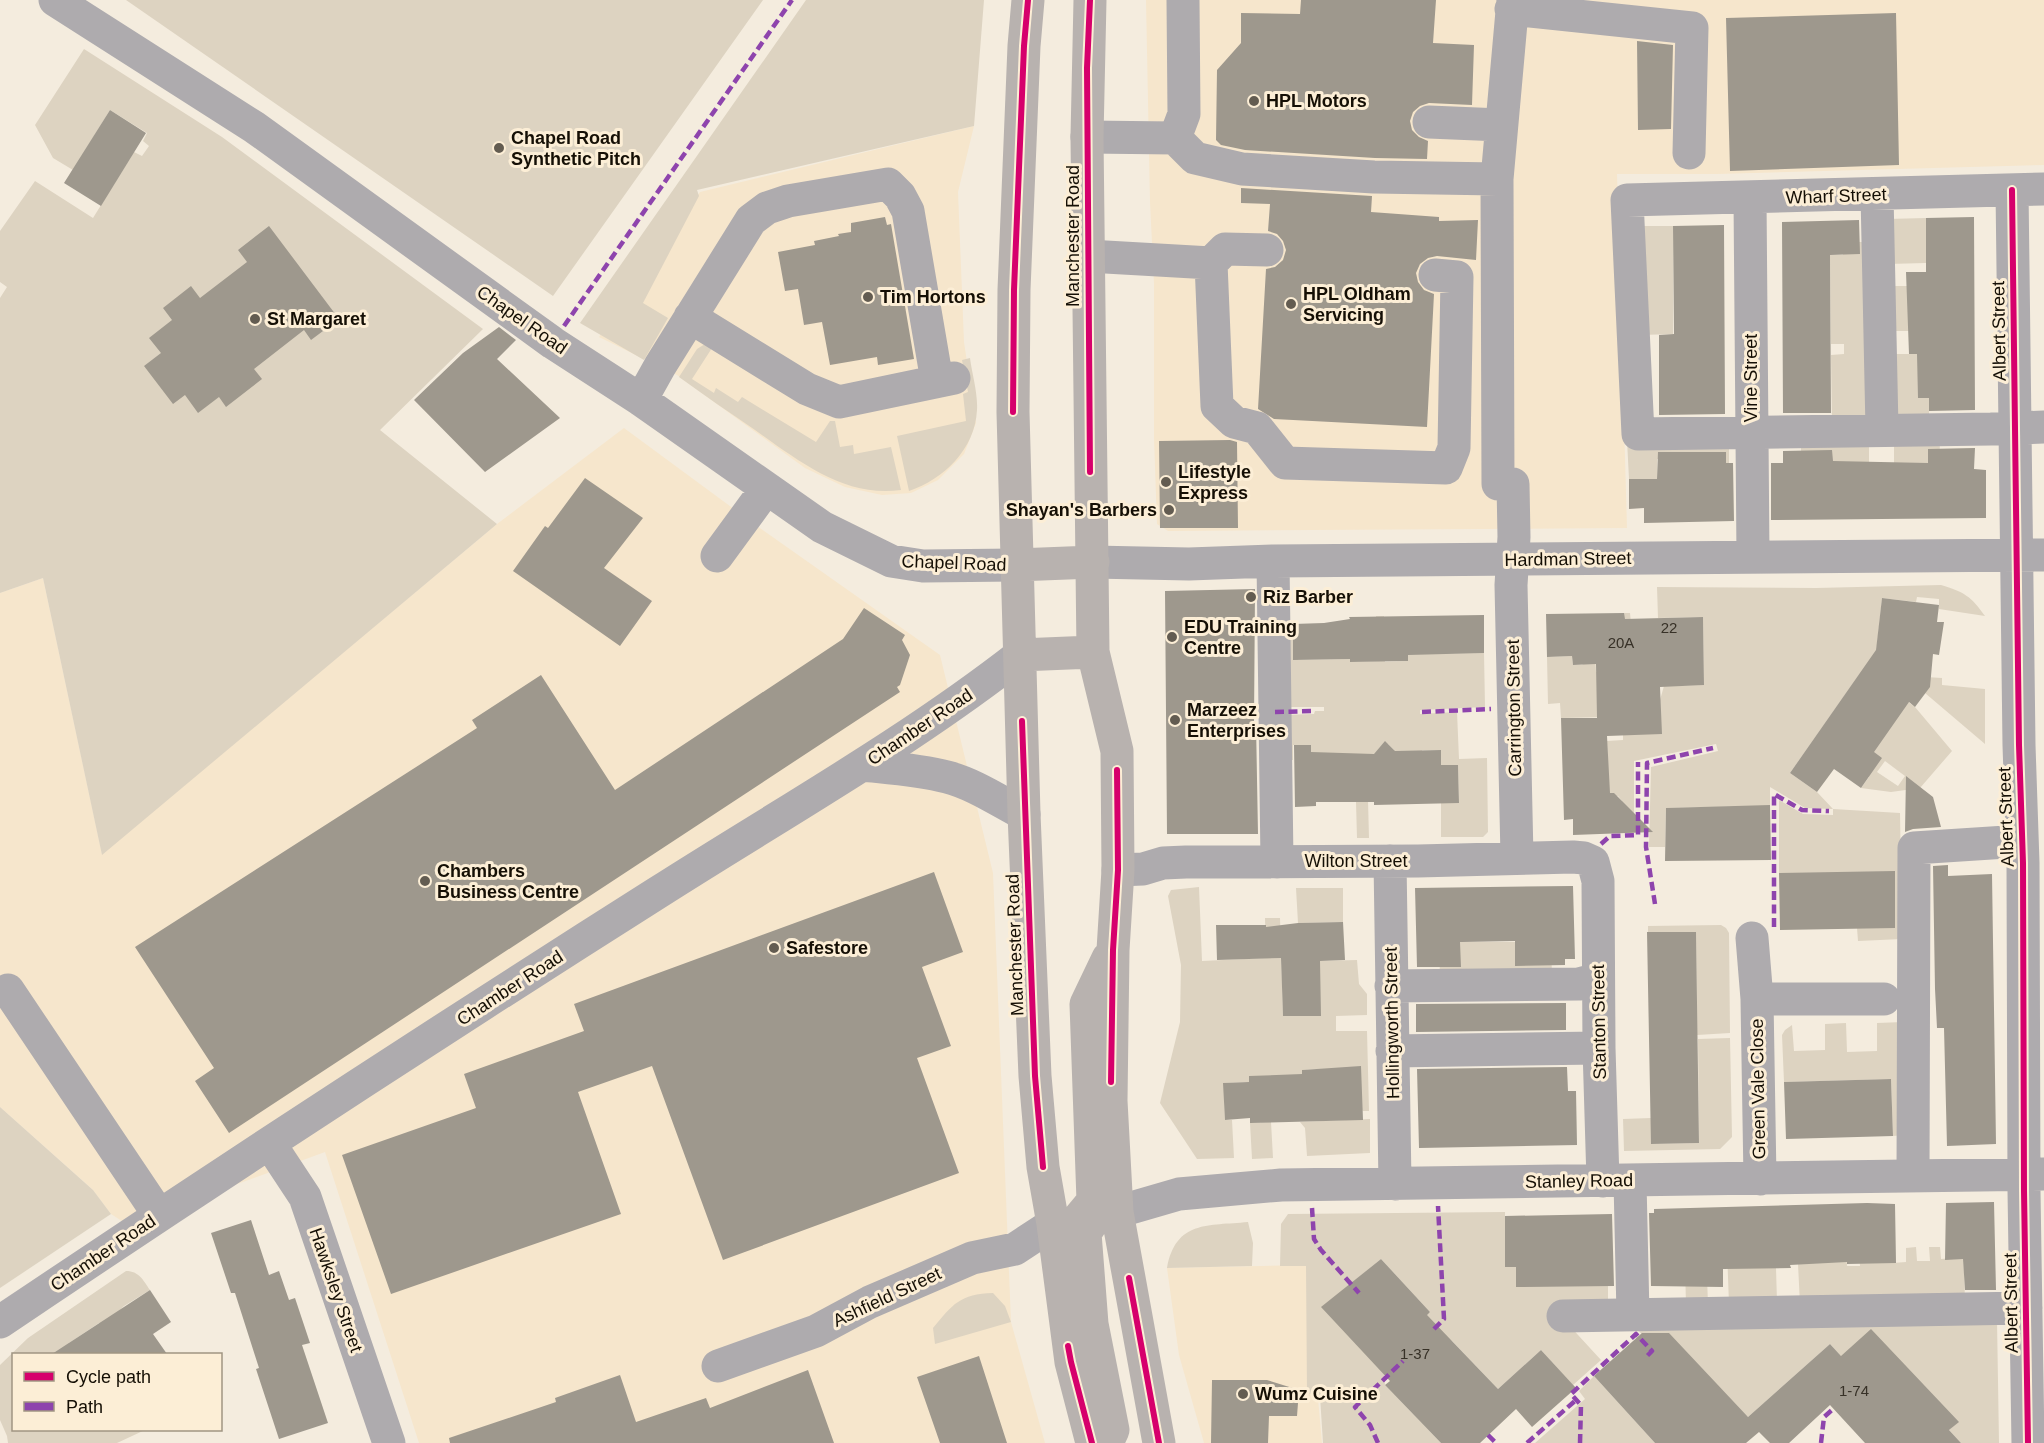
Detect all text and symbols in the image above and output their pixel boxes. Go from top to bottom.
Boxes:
place label: HPL Motors [1266,91,1367,111]
marker: HPL Motors [1247,94,1261,108]
place label: Chapel Road Synthetic Pitch [511,128,641,169]
marker: Chapel Road Synthetic Pitch [492,141,506,155]
street label: Manchester Road [1063,165,1083,307]
street label: Wharf Street [1785,184,1887,208]
street label: Albert Street [1988,281,2010,381]
street label: Chapel Road [473,282,571,358]
place label: HPL Oldham Servicing [1303,284,1411,325]
place label: Tim Hortons [880,287,986,307]
marker: Tim Hortons [861,290,875,304]
marker: HPL Oldham Servicing [1284,297,1298,311]
place label: St Margaret [267,309,366,329]
marker: St Margaret [248,312,262,326]
street label: Vine Street [1741,334,1761,422]
place label: Lifestyle Express [1178,462,1251,503]
marker: Lifestyle Express [1159,475,1173,489]
place label: Shayan's Barbers [1006,500,1157,520]
marker: Shayan's Barbers [1162,503,1176,517]
street label: Hardman Street [1504,548,1632,570]
street label: Chapel Road [901,551,1007,575]
place label: Riz Barber [1263,587,1353,607]
marker: Riz Barber [1244,590,1258,604]
place label: EDU Training Centre [1184,617,1297,658]
house number: 22 [1661,619,1677,636]
marker: EDU Training Centre [1165,630,1179,644]
house number: 20A [1608,634,1634,651]
street label: Carrington Street [1503,639,1525,777]
street label: Chamber Road [864,685,976,769]
place label: Marzeez Enterprises [1187,700,1286,741]
marker: Marzeez Enterprises [1168,713,1182,727]
street label: Albert Street [1994,767,2018,867]
street label: Wilton Street [1304,851,1408,871]
place label: Chambers Business Centre [437,861,579,902]
marker: Chambers Business Centre [418,874,432,888]
street label: Manchester Road [1003,874,1027,1016]
place label: Safestore [786,938,868,958]
marker: Safestore [767,941,781,955]
street label: Chamber Road [453,946,567,1030]
street label: Hollingworth Street [1381,947,1403,1099]
street label: Stanton Street [1588,964,1610,1080]
street label: Green Vale Close [1747,1018,1769,1160]
street label: Stanley Road [1525,1170,1633,1192]
street label: Chamber Road [47,1211,159,1295]
street label: Hawksley Street [305,1225,367,1355]
street label: Albert Street [2000,1253,2022,1353]
street label: Ashfield Street [830,1263,944,1331]
house number: 1-37 [1400,1345,1430,1362]
legend [12,1353,222,1431]
text: Cycle path [66,1367,151,1387]
house number: 1-74 [1839,1382,1869,1399]
place label: Wumz Cuisine [1255,1384,1378,1404]
marker: Wumz Cuisine [1236,1387,1250,1401]
text: Path [66,1397,103,1417]

